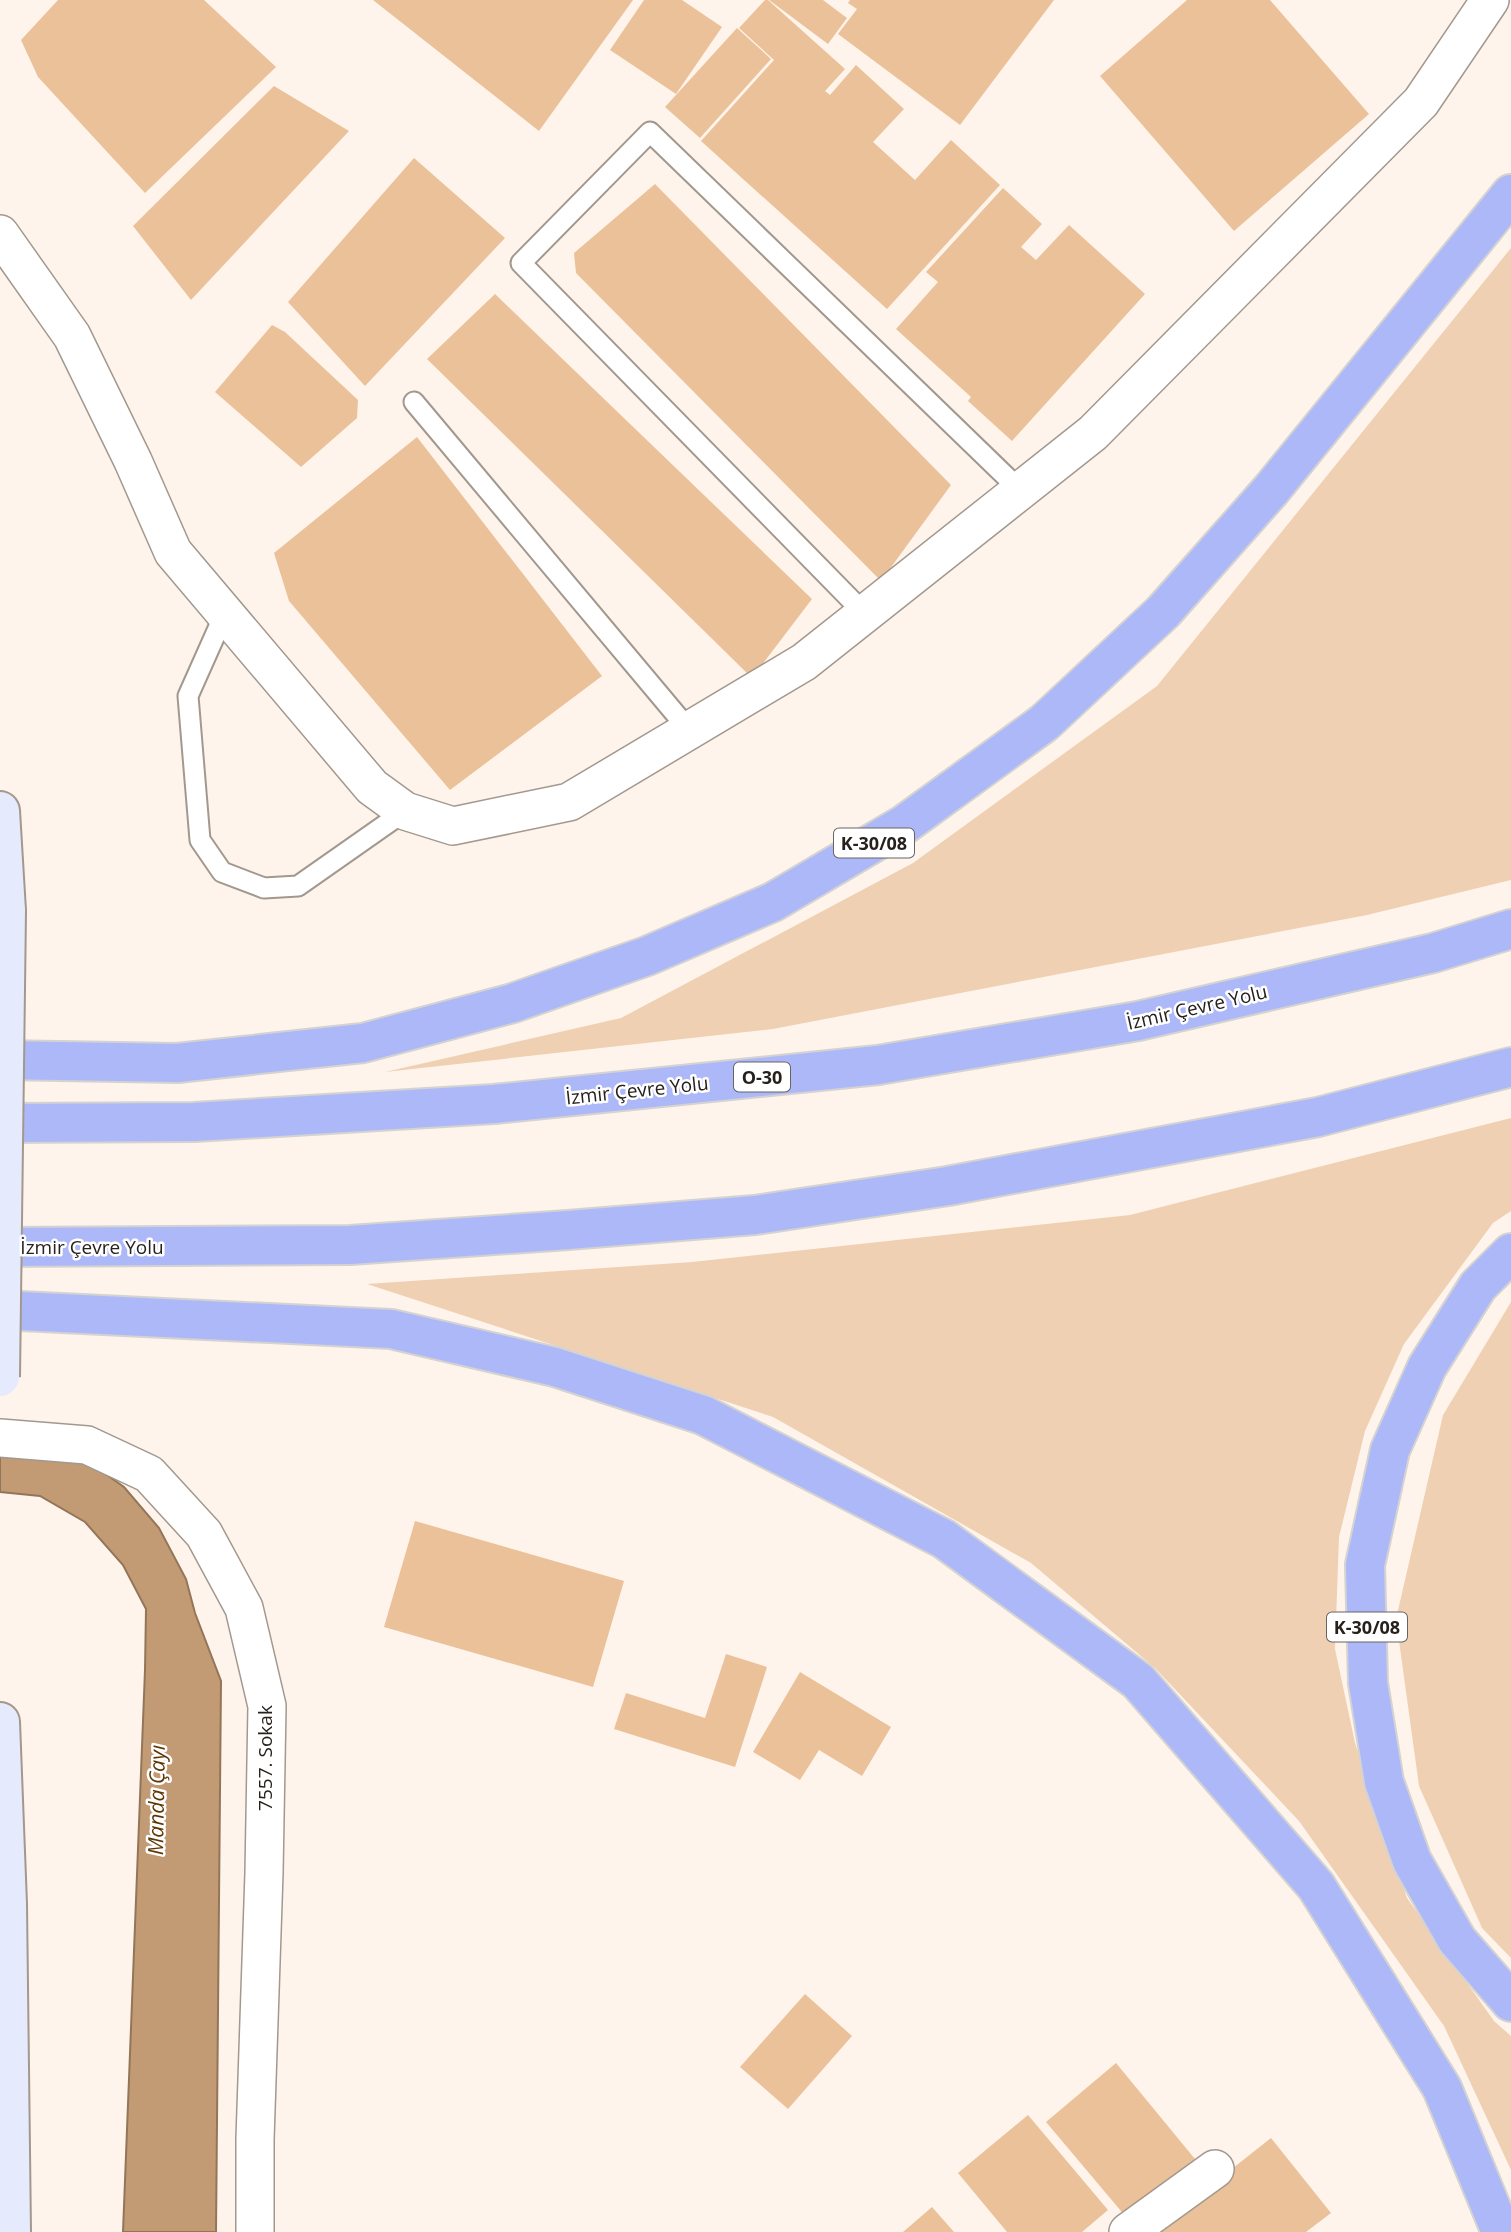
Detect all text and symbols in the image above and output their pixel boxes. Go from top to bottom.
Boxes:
road number: K-30/08 [834,828,914,858]
street label: İzmir Çevre Yolu [1124,978,1270,1036]
road number: O-30 [734,1062,790,1092]
street label: İzmir Çevre Yolu [564,1070,710,1110]
street label: İzmir Çevre Yolu [20,1234,164,1260]
road number: K-30/08 [1327,1612,1407,1642]
street label: 7557. Sokak [252,1705,278,1811]
water label: Manda Çayı [141,1745,171,1855]

